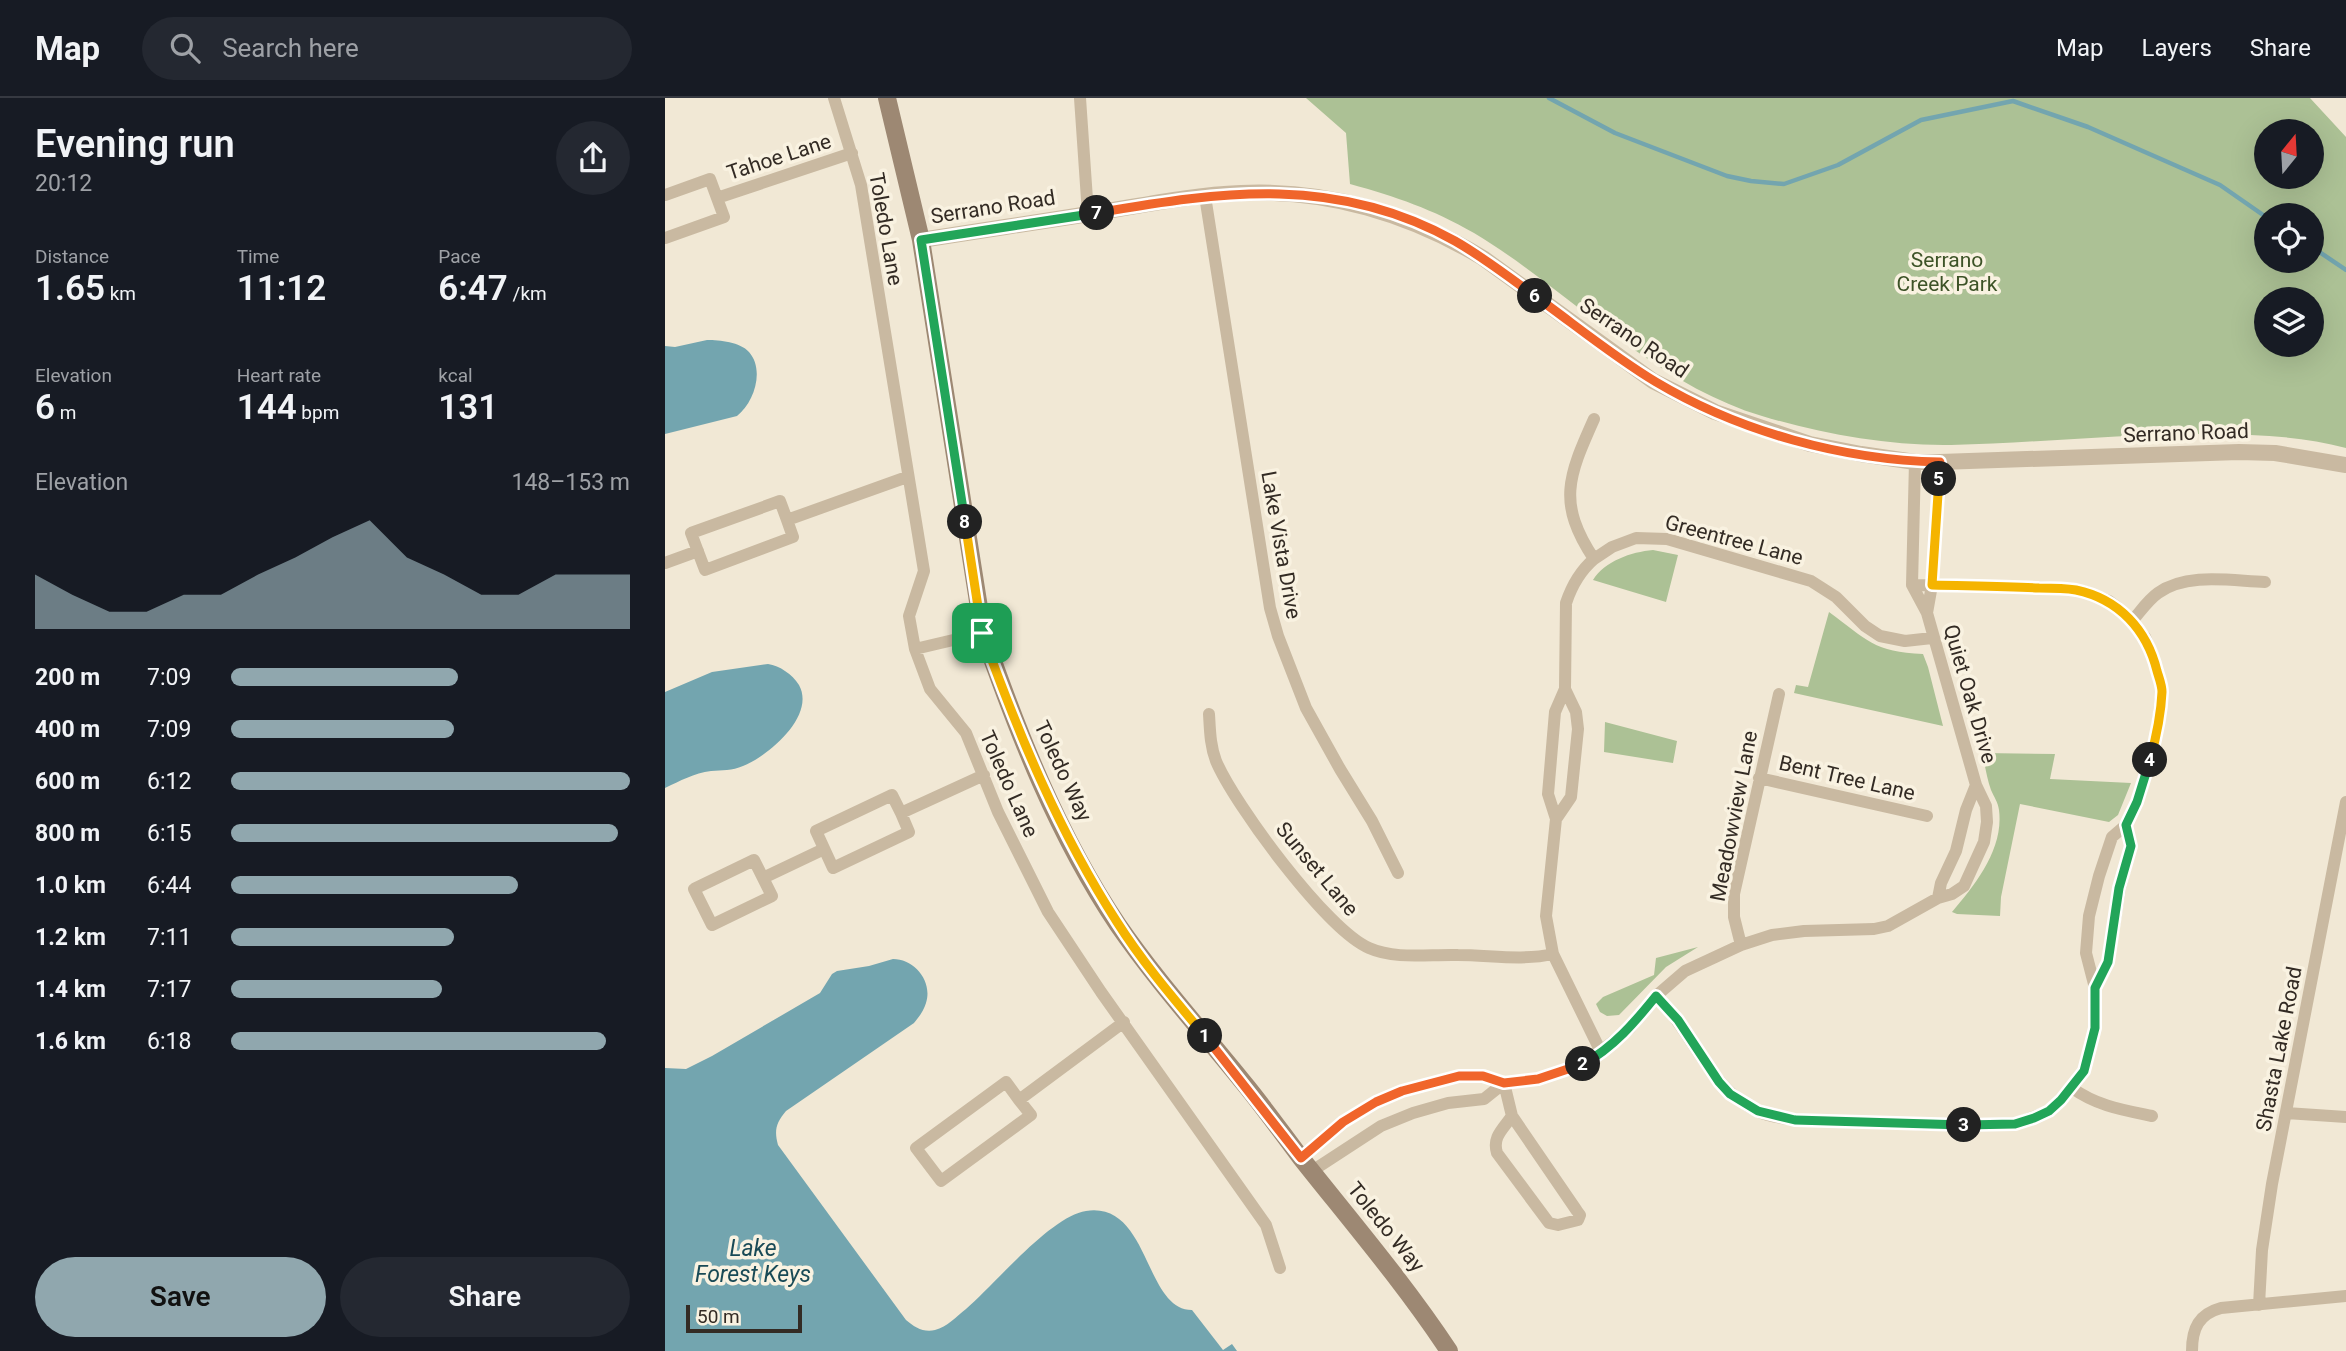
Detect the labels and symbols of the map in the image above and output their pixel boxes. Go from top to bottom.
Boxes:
north arrow [2254,119,2324,189]
street label: Tahoe Lane [724,129,834,185]
street label: Toledo Lane [864,171,908,287]
street label: Serrano Road [929,185,1057,229]
pin: 7 [1079,195,1115,230]
park label: Serrano Creek Park [1896,248,1998,296]
pin: 6 [1517,278,1553,314]
street label: Serrano Road [1575,293,1693,383]
street label: Serrano Road [2123,419,2249,447]
pin: 5 [1921,462,1957,496]
street label: Lake Vista Drive [1256,469,1306,621]
pin: 8 [947,504,983,540]
street label: Greentree Lane [1662,510,1806,570]
pin [952,603,1012,663]
street label: Quiet Oak Drive [1939,622,2001,766]
street label: Toledo Way [1029,717,1097,825]
street label: Toledo Lane [975,727,1043,841]
street label: Meadowview Lane [1706,729,1762,903]
pin: 4 [2133,742,2167,778]
street label: Bent Tree Lane [1777,751,1917,805]
street label: Sunset Lane [1271,817,1363,921]
street label: Shasta Lake Road [2251,964,2307,1134]
pin: 1 [1187,1018,1223,1054]
pin: 2 [1565,1046,1601,1082]
pin: 3 [1947,1108,1981,1142]
street label: Toledo Way [1343,1177,1429,1277]
water label: Lake Forest Keys [695,1235,811,1288]
scale bar [686,1302,801,1334]

